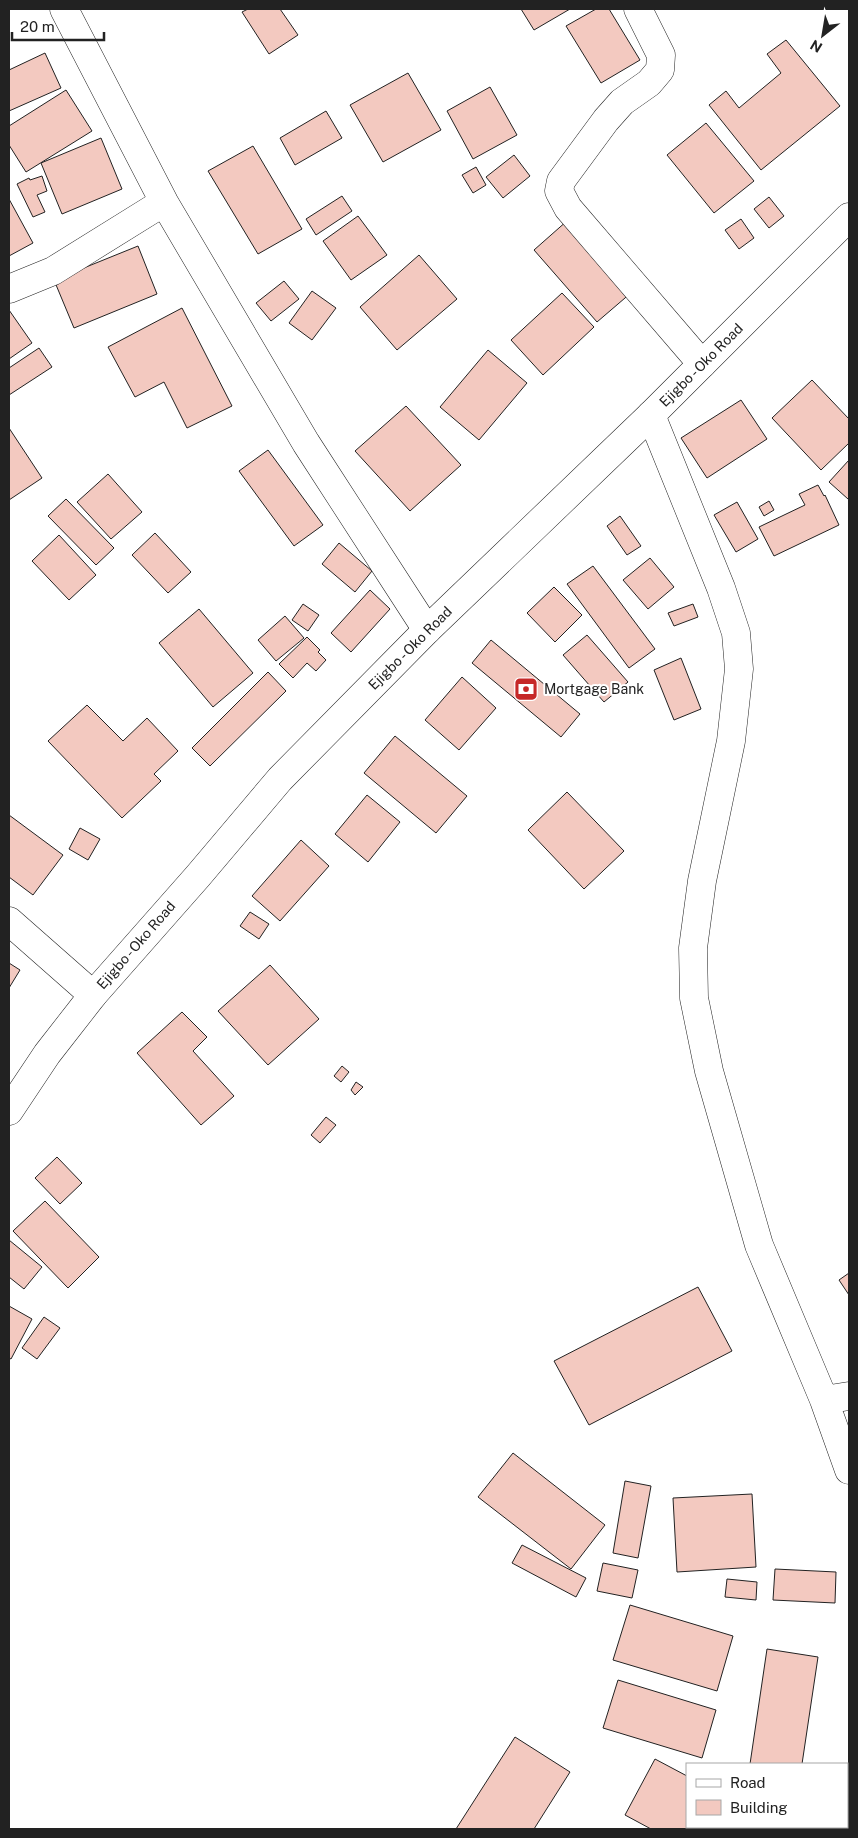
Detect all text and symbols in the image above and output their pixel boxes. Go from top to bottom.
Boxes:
scale bar [12,10,105,42]
north arrow [798,10,848,60]
text: 20 m [20,18,55,35]
text: N [807,36,825,56]
street label: Ejigbo - Oko Road [656,320,746,410]
street label: Ejigbo - Oko Road [365,603,455,693]
bank icon: Mortgage Bank [513,676,539,702]
place label: Mortgage Bank [544,681,644,697]
street label: Ejigbo - Oko Road [94,898,178,992]
legend [686,1763,848,1828]
text: Road [730,1774,766,1791]
text: Building [730,1799,788,1816]

